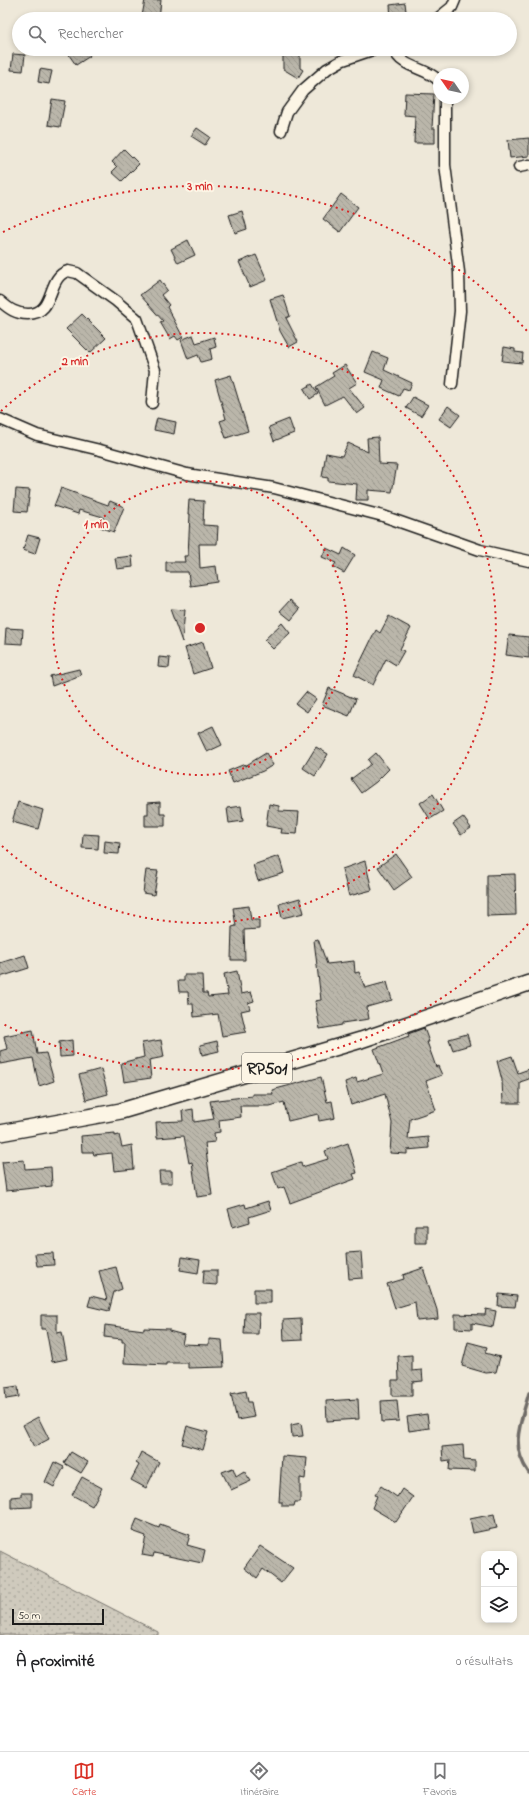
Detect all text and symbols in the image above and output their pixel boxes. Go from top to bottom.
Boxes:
search box [12,12,517,56]
icon: search [26,23,48,45]
text: Rechercher [58,23,123,45]
north arrow [433,68,469,104]
text: 3 min [186,178,213,196]
text: 2 min [61,353,88,371]
text: 1 min [84,516,108,534]
centre of rings [193,621,207,635]
road number: RP501 [242,1053,292,1083]
map controls [481,1551,517,1623]
button: locate [481,1551,517,1587]
button: layers [481,1587,517,1623]
scale bar [12,1607,104,1626]
text: 50 m [18,1608,40,1624]
text: À proximité [16,1649,94,1674]
text: 0 résultats [456,1652,513,1671]
tab: Carte [72,1760,96,1800]
tab: Itinéraire [240,1760,279,1800]
tab: Favoris [423,1760,457,1800]

